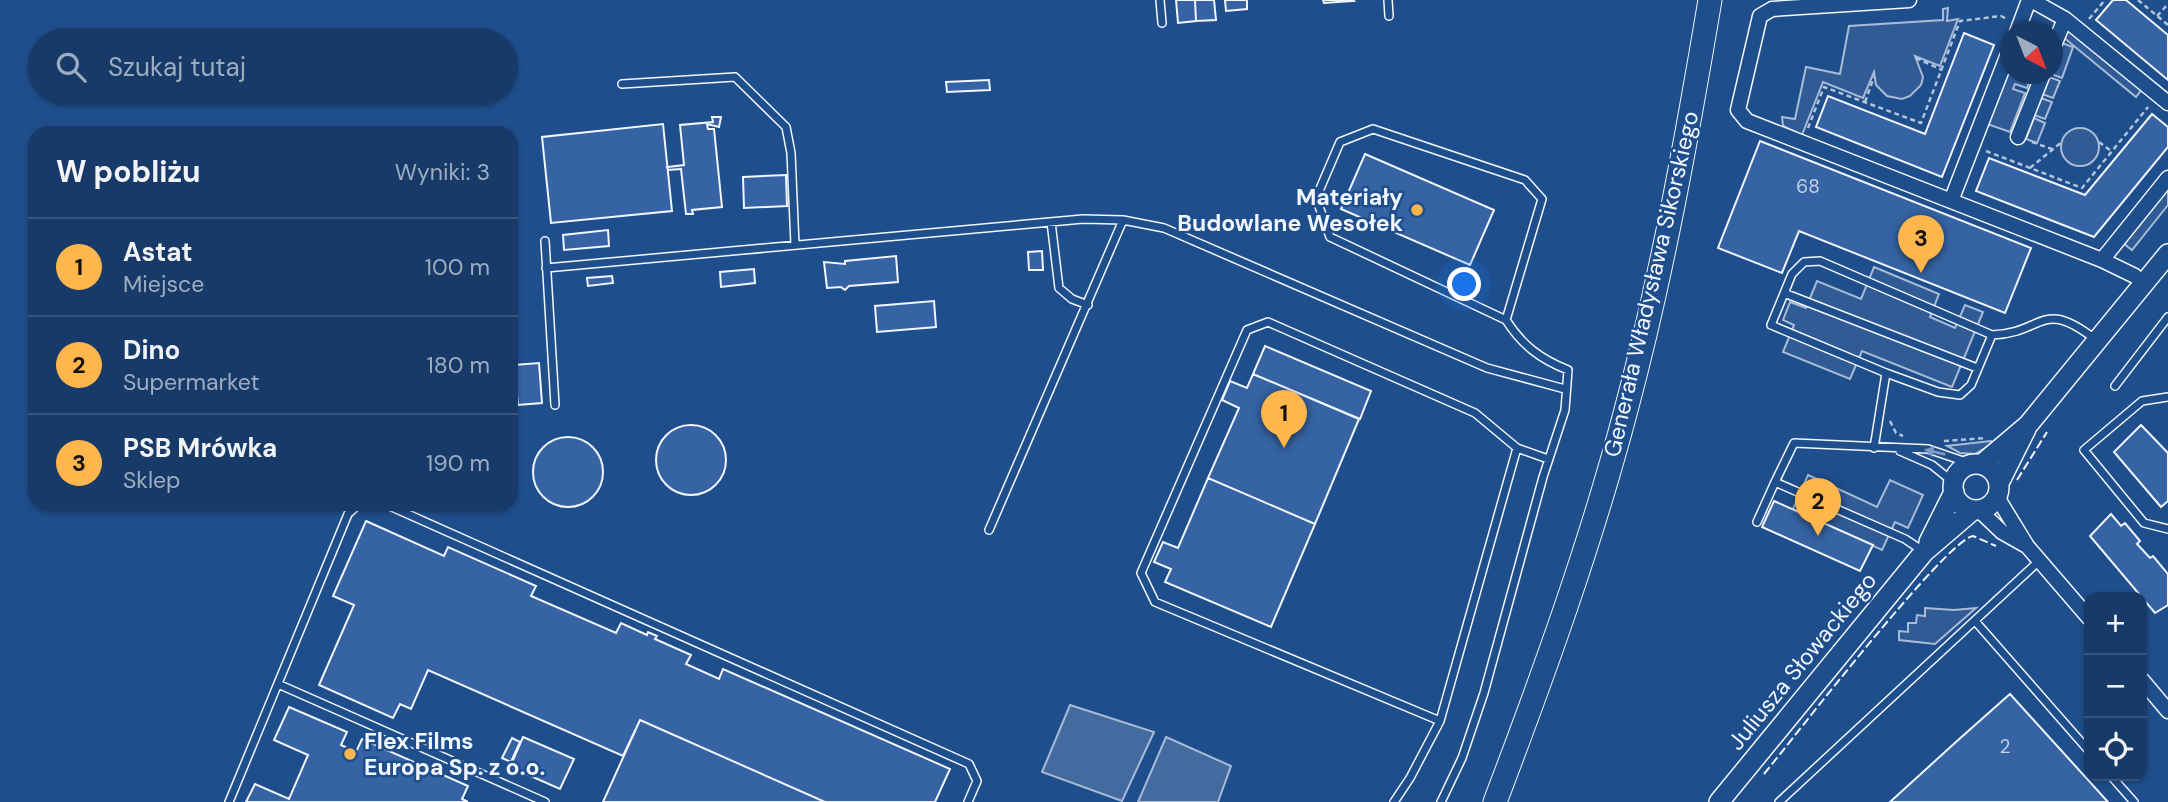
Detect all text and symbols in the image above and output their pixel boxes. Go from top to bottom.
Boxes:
north arrow [2000,21,2063,84]
search box [28,28,518,105]
icon: search [52,48,90,86]
text: Szukaj tutaj [108,50,246,84]
street label: Generała Władysława Sikorskiego [1597,108,1705,460]
text: W pobliżu [56,152,201,191]
text: Wyniki: 3 [395,157,490,187]
house number: 68 [1796,174,1820,199]
place label: Materiały Budowlane Wesołek [1177,182,1403,238]
marker: Materiały Budowlane Wesołek [1409,202,1425,218]
pin: 3 [1898,215,1944,273]
text: Astat [123,235,192,269]
text: 1 [75,252,83,282]
text: 100 m [425,252,490,282]
your location [1447,267,1481,301]
text: Miejsce [123,269,204,299]
text: Dino [123,333,180,367]
text: 2 [72,350,86,380]
text: 180 m [426,350,490,380]
text: Supermarket [123,367,259,397]
pin: 1 [1261,390,1307,448]
text: PSB Mrówka [123,431,277,465]
one-way arrow [1924,446,1946,457]
text: 3 [72,448,86,478]
text: 190 m [426,448,490,478]
text: Sklep [123,465,181,495]
pin: 2 [1795,478,1841,536]
street label: Juliusza Słowackiego [1721,566,1883,756]
map controls [2084,592,2147,781]
button: + [2084,592,2147,655]
button: − [2084,655,2147,718]
button: locate [2084,718,2147,781]
place label: Flex Films Europa Sp. z o.o. [364,726,545,782]
house number: 2 [2000,734,2011,759]
marker: Flex Films Europa Sp. z o.o. [342,746,358,762]

